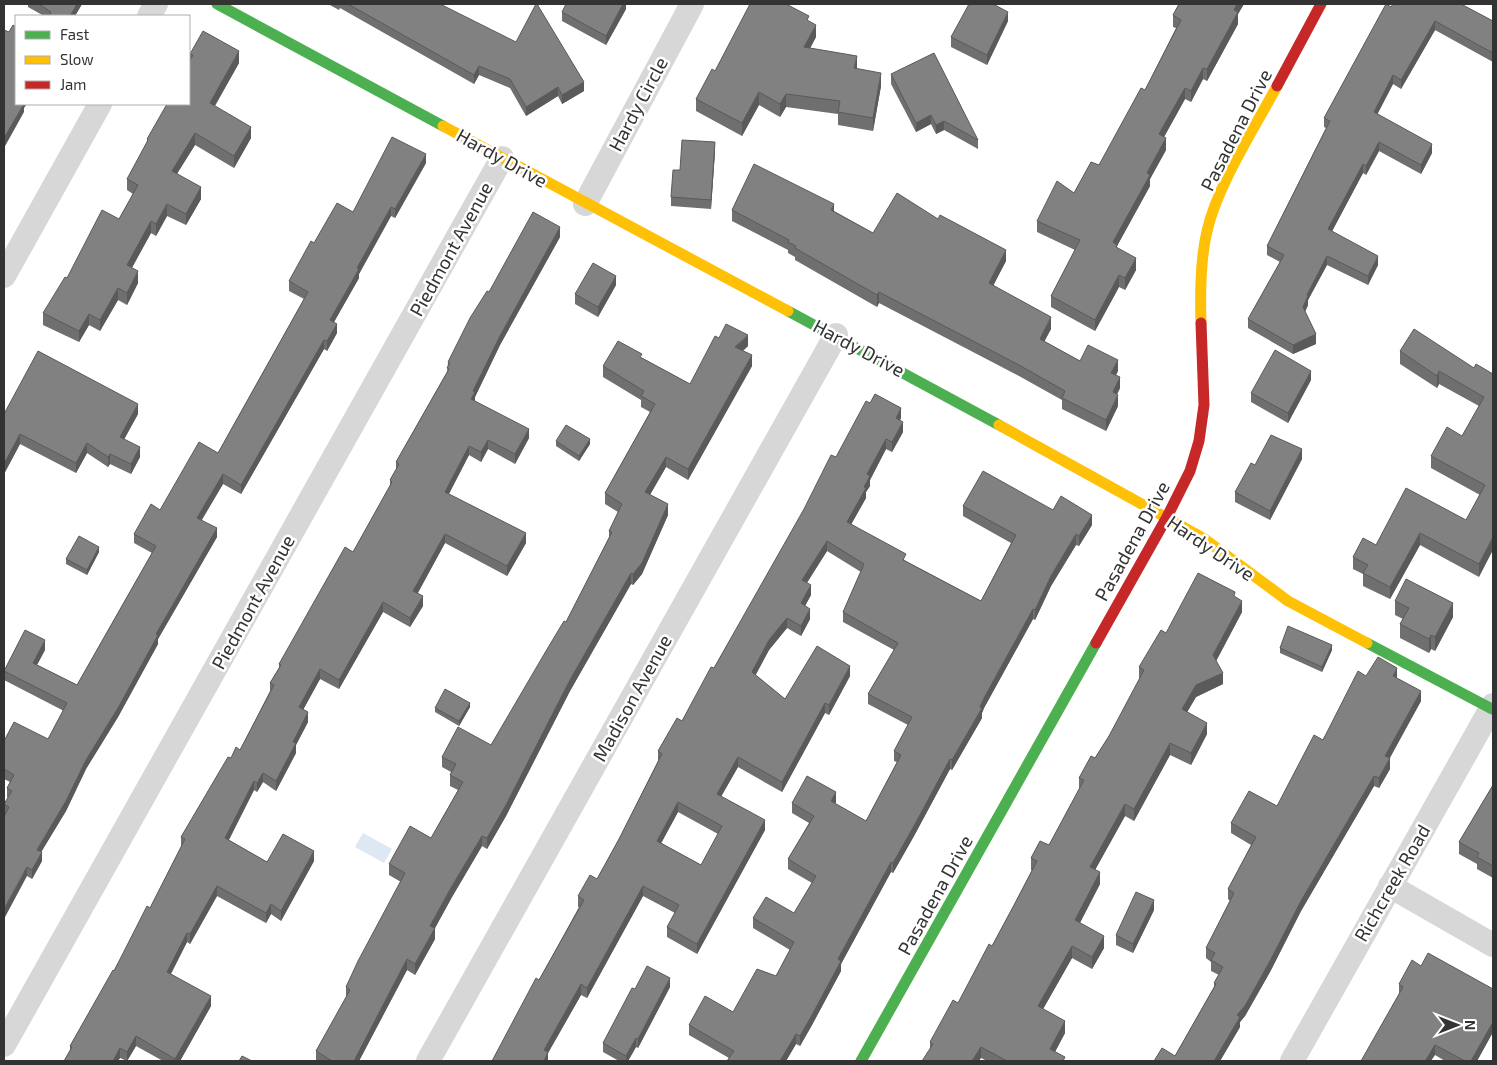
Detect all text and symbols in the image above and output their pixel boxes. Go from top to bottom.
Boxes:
legend [15,15,190,105]
text: Fast [60,25,90,43]
text: Slow [60,50,94,68]
street label: Hardy Circle [603,53,672,155]
street label: Pasadena Drive [1195,65,1276,194]
text: Jam [60,75,86,93]
street label: Hardy Drive [453,123,552,192]
street label: Piedmont Avenue [404,178,497,320]
street label: Hardy Drive [810,314,909,381]
street label: Pasadena Drive [1089,477,1174,605]
street label: Hardy Drive [1163,510,1259,585]
street label: Piedmont Avenue [206,531,299,673]
street label: Madison Avenue [587,630,676,765]
street label: Richcreek Road [1349,820,1434,945]
street label: Pasadena Drive [892,831,977,959]
north arrow [1432,1000,1482,1050]
text: N [1462,1020,1479,1030]

